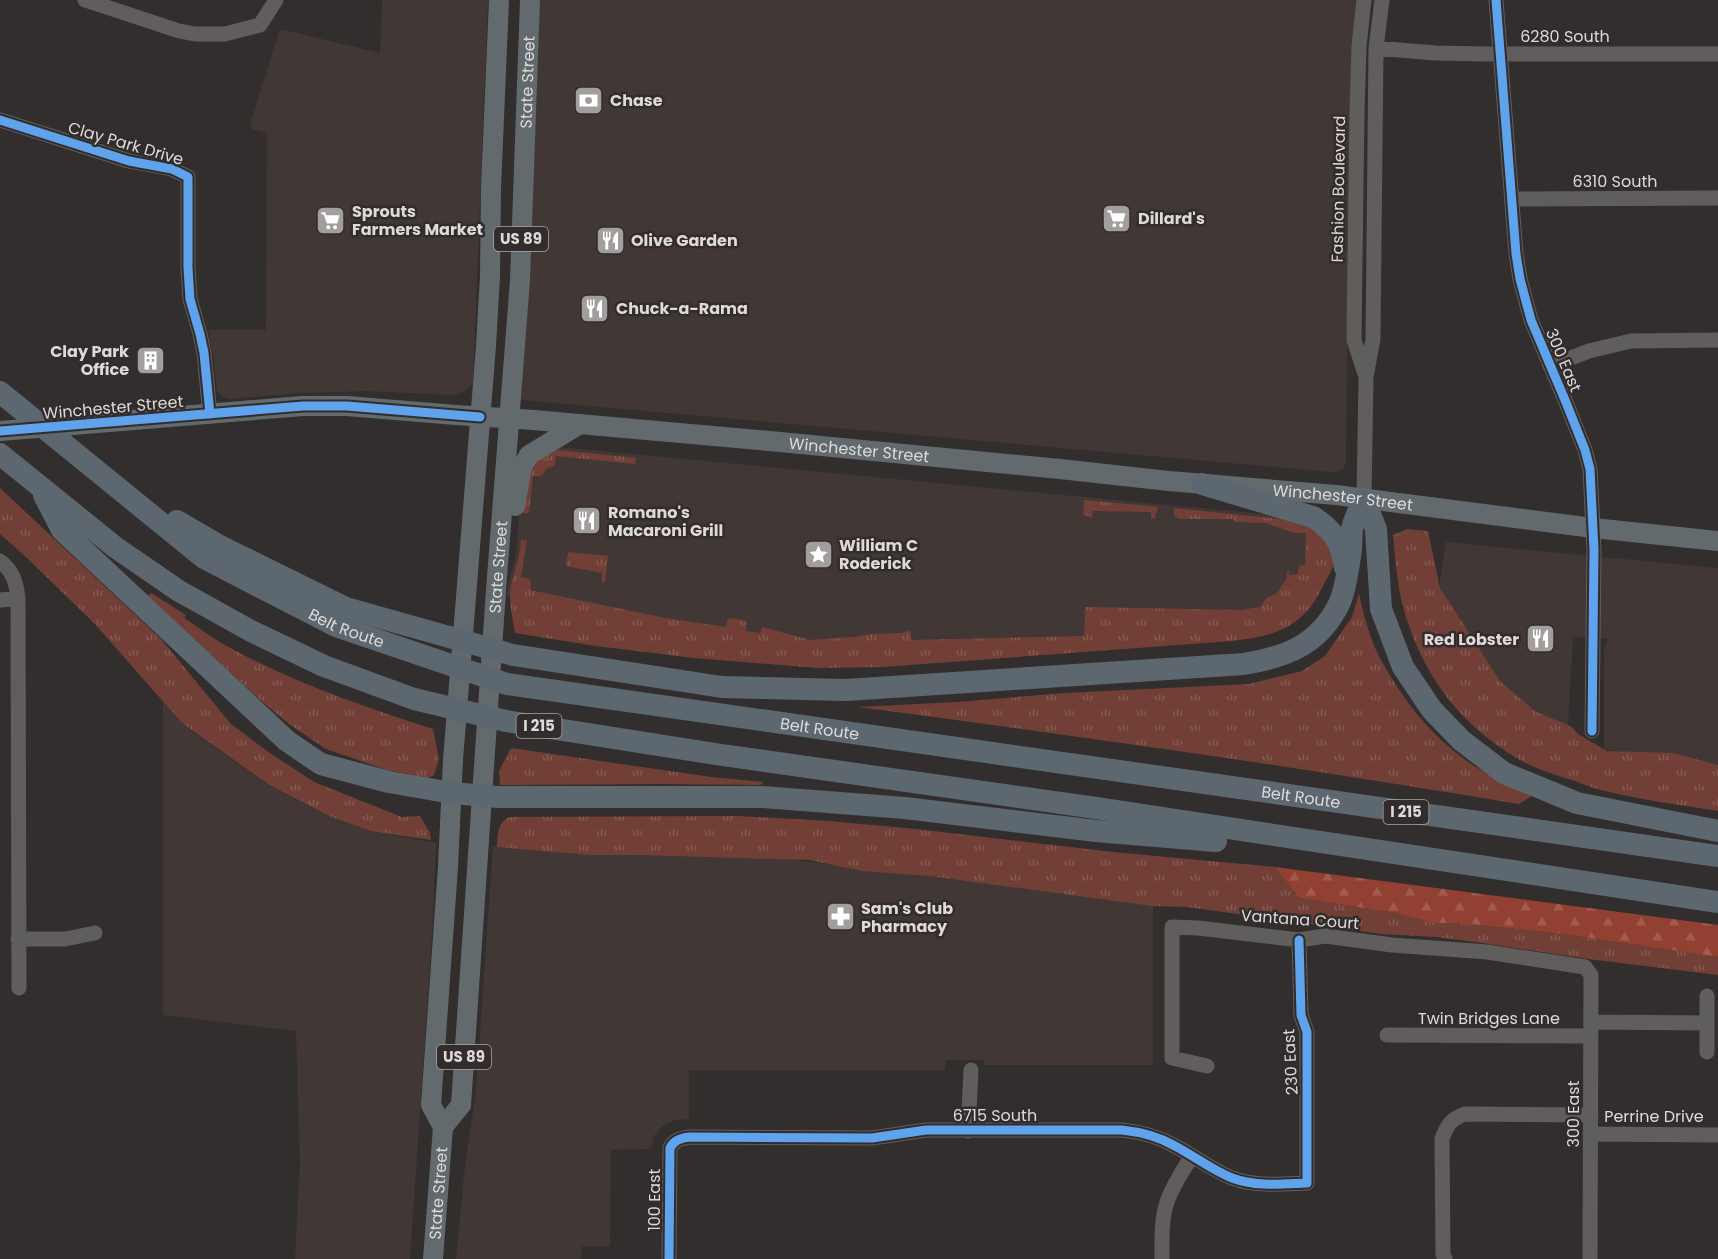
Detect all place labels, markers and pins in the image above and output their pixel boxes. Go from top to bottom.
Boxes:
bank icon: Chase [573,84,605,116]
place label: Chase [610,89,663,112]
place label: Sprouts Farmers Market [352,200,483,241]
supermarket icon: Dillard's [1101,202,1133,234]
supermarket icon: Sprouts Farmers Market [315,204,347,236]
place label: Dillard's [1138,207,1205,230]
restaurant icon: Olive Garden [594,224,626,256]
place label: Olive Garden [631,229,738,252]
restaurant icon: Chuck-a-Rama [579,292,611,324]
place label: Chuck-a-Rama [616,297,748,320]
place label: Clay Park Office [50,340,129,381]
building icon: Clay Park Office [134,344,166,376]
place label: Romano's Macaroni Grill [608,501,723,542]
restaurant icon: Romano's Macaroni Grill [571,505,603,537]
place label: William C Roderick [839,534,918,575]
place icon: William C Roderick [802,538,834,570]
restaurant icon: Red Lobster [1524,623,1556,655]
place label: Red Lobster [1424,628,1519,651]
place label: Sam's Club Pharmacy [861,897,953,938]
pharmacy icon: Sam's Club Pharmacy [824,901,856,933]

